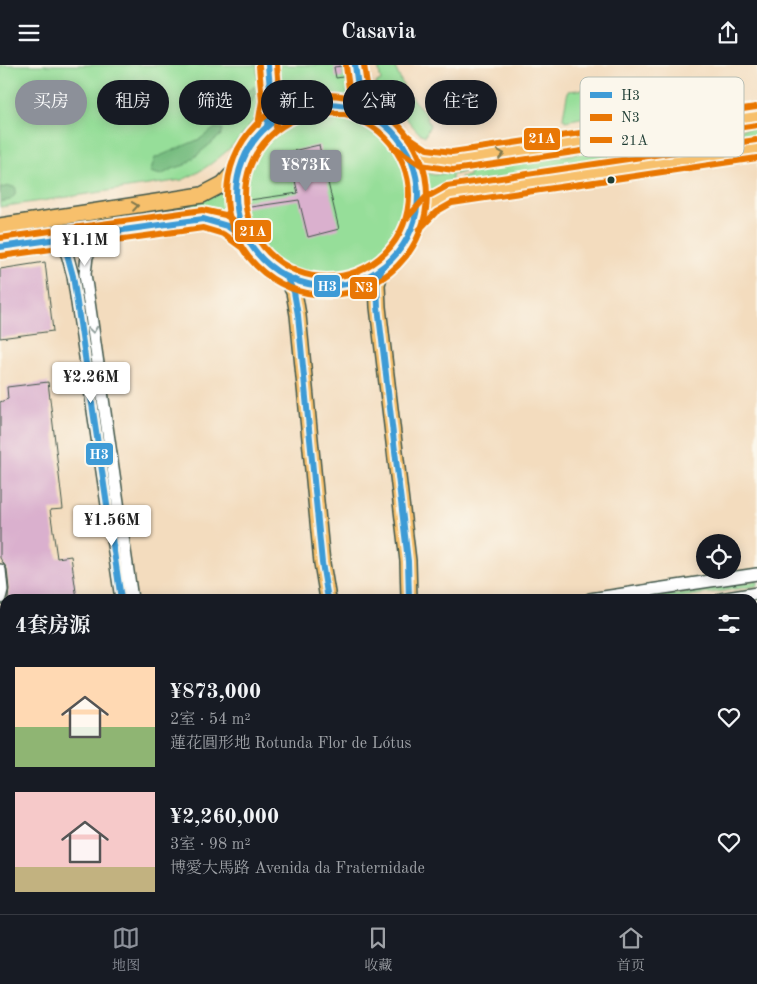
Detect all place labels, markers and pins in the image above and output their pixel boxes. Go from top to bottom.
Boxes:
pin: ¥873K [271,149,341,192]
unlabelled marker [606,175,616,185]
pin: ¥1.1M [50,225,120,267]
pin: ¥2.26M [50,361,132,404]
pin: ¥1.56M [71,505,153,547]

